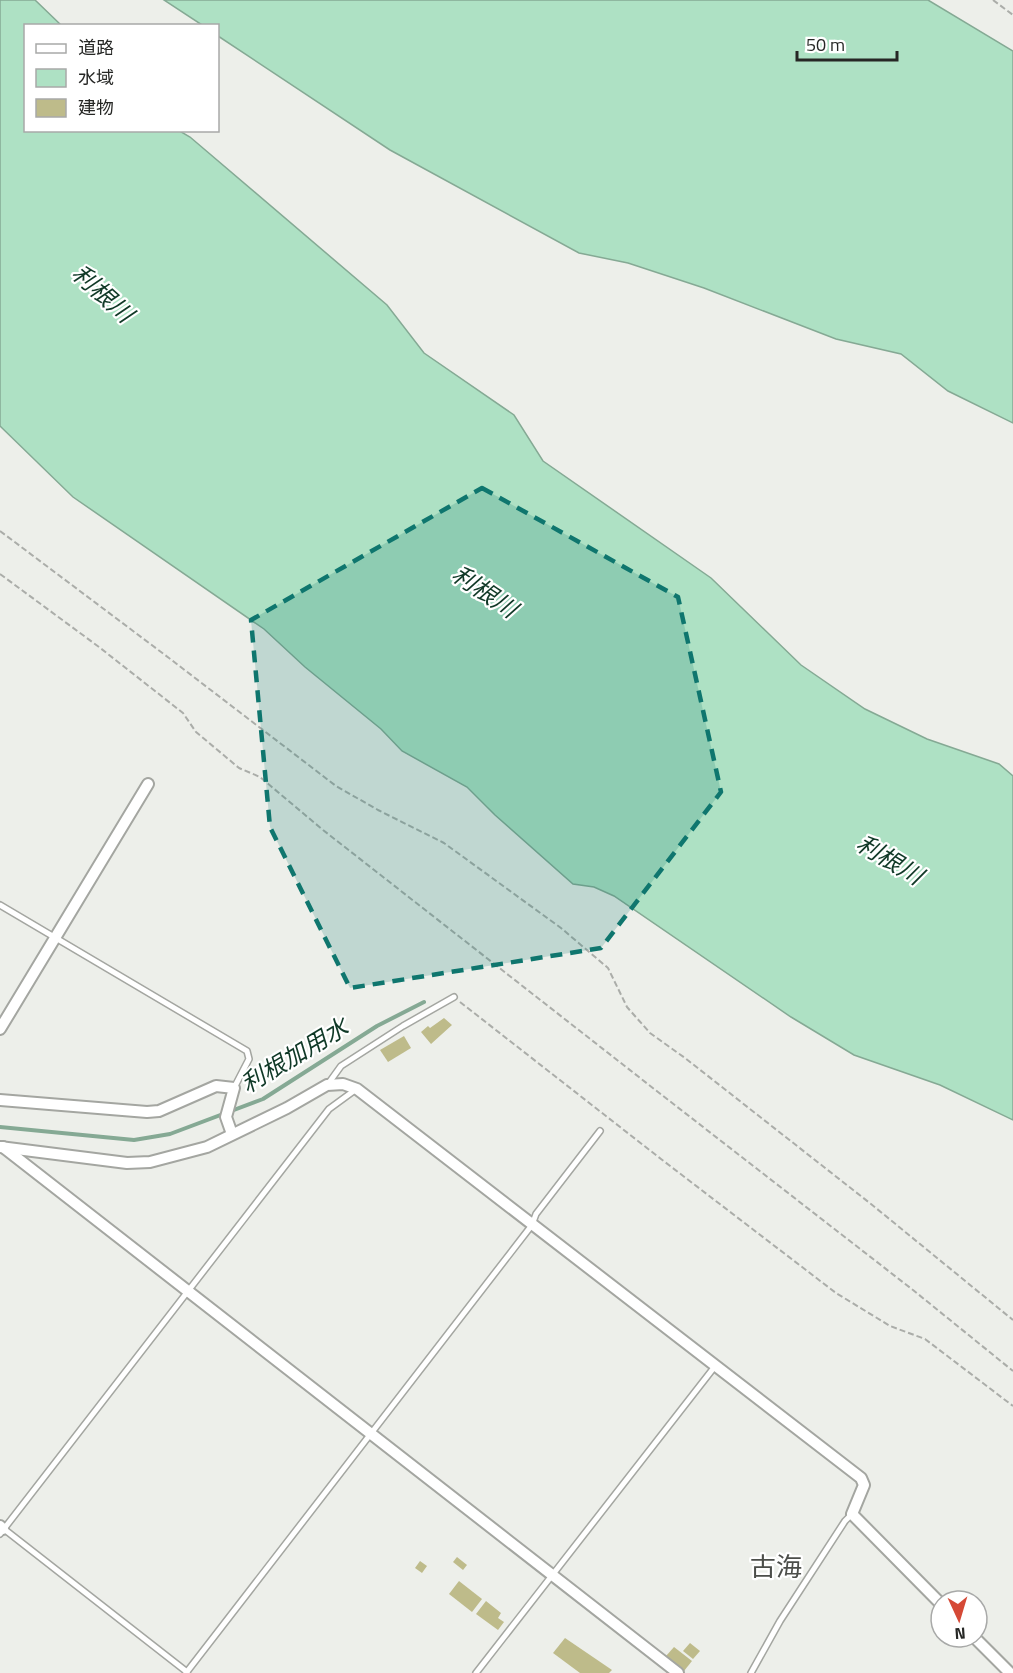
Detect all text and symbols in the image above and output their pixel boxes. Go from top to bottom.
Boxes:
legend [24,24,219,132]
scale bar [797,24,898,62]
text: 50 m [806,31,845,58]
text: 道路 [78,34,114,61]
text: 水域 [78,64,114,91]
text: 建物 [78,94,114,121]
water label: 利根川 [64,256,144,332]
water label: 利根川 [445,556,527,628]
water label: 利根川 [850,825,933,895]
water label: 利根加用水 [233,1007,357,1101]
district label: 古海 [750,1547,802,1586]
north arrow [929,1589,989,1649]
text: N [954,1622,966,1646]

